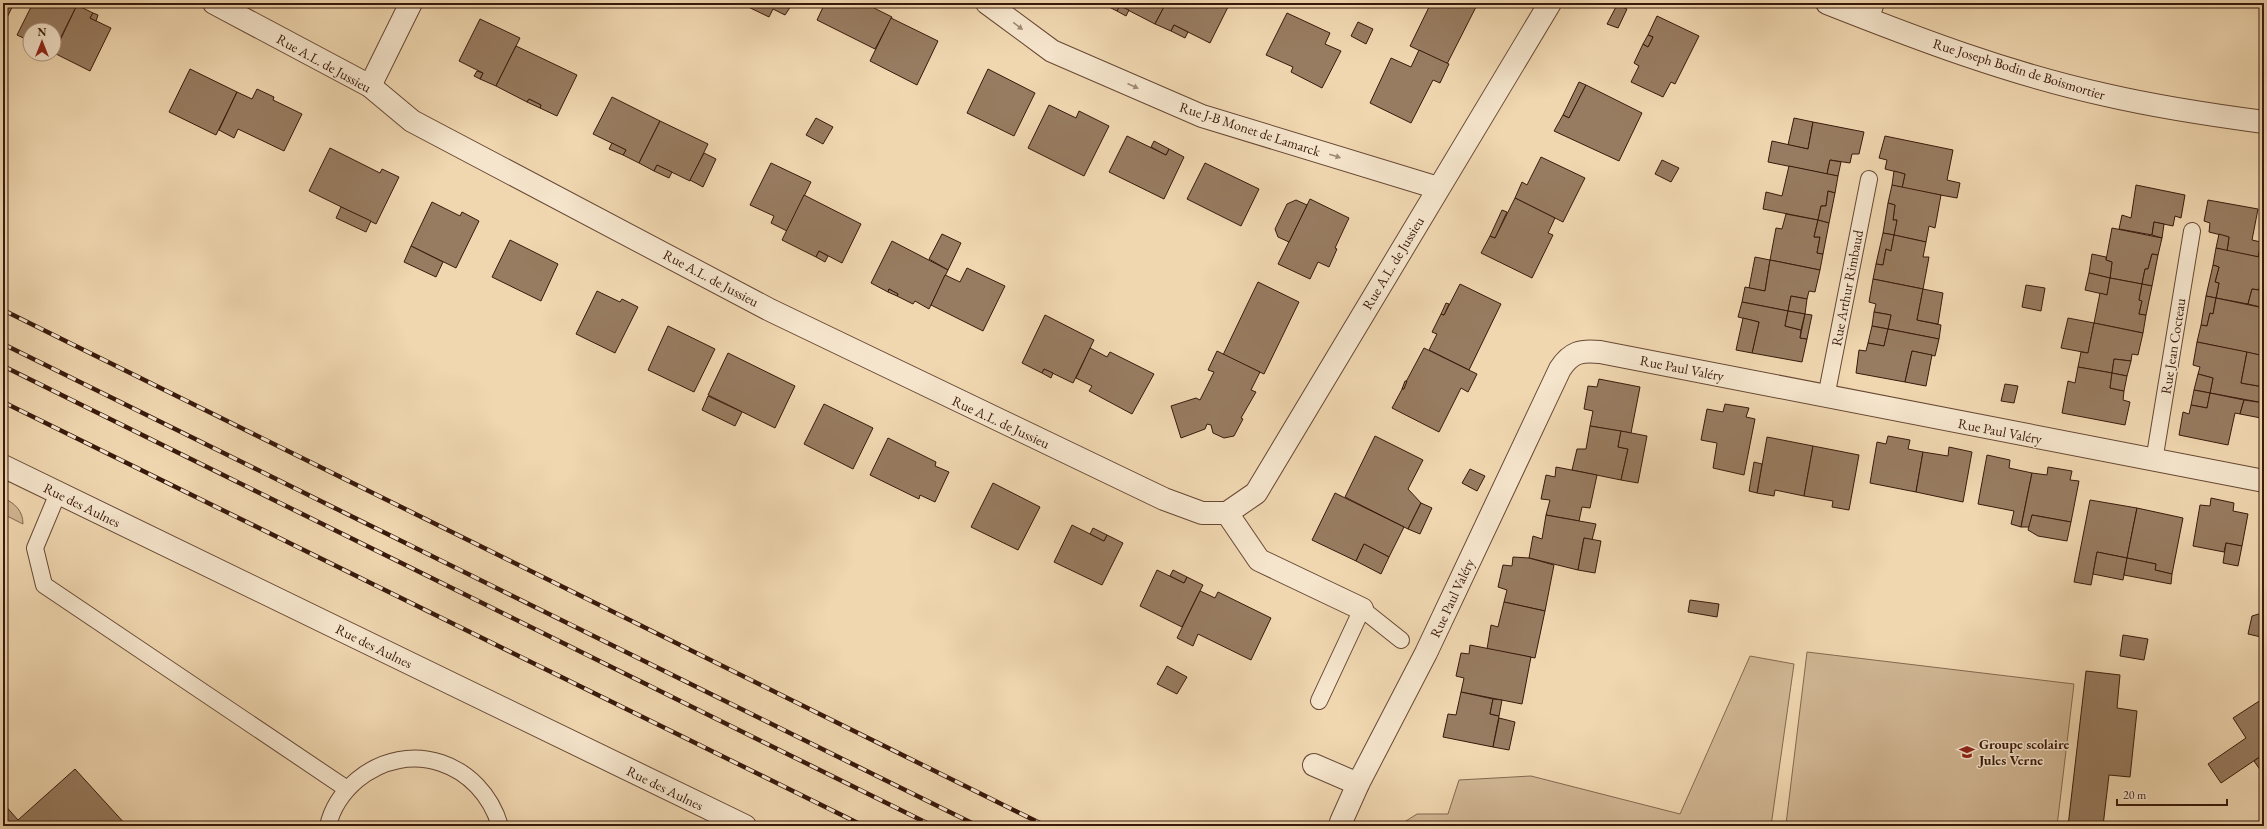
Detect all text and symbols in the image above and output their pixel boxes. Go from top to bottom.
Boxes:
north arrow [22,22,62,62]
one-way arrow [1013,22,1024,30]
text: N [38,25,47,39]
street label: Rue A.L. de Jussieu [273,30,375,97]
street label: Rue Joseph Bodin de Boismortier [1931,34,2108,104]
one-way arrow [1127,84,1139,90]
street label: Rue J-B Monet de Lamarck [1177,98,1323,160]
one-way arrow [1329,153,1341,159]
street label: Rue A.L. de Jussieu [1358,213,1428,313]
street label: Rue Arthur Rimbaud [1827,228,1867,348]
street label: Rue A.L. de Jussieu [660,245,762,311]
street label: Rue Jean Cocteau [2157,296,2190,395]
street label: Rue Paul Valéry [1639,351,1726,385]
street label: Rue A.L. de Jussieu [949,392,1053,453]
street label: Rue Paul Valéry [1957,414,2044,448]
street label: Rue des Aulnes [41,479,124,532]
street label: Rue Paul Valéry [1426,555,1478,640]
street label: Rue des Aulnes [333,620,416,673]
place label: Groupe scolaire Jules Verne [1977,735,2070,769]
school or university icon: Groupe scolaire Jules Verne [1958,743,1976,761]
street label: Rue des Aulnes [624,762,707,815]
scale bar [2117,781,2227,807]
text: 20 m [2123,787,2147,803]

